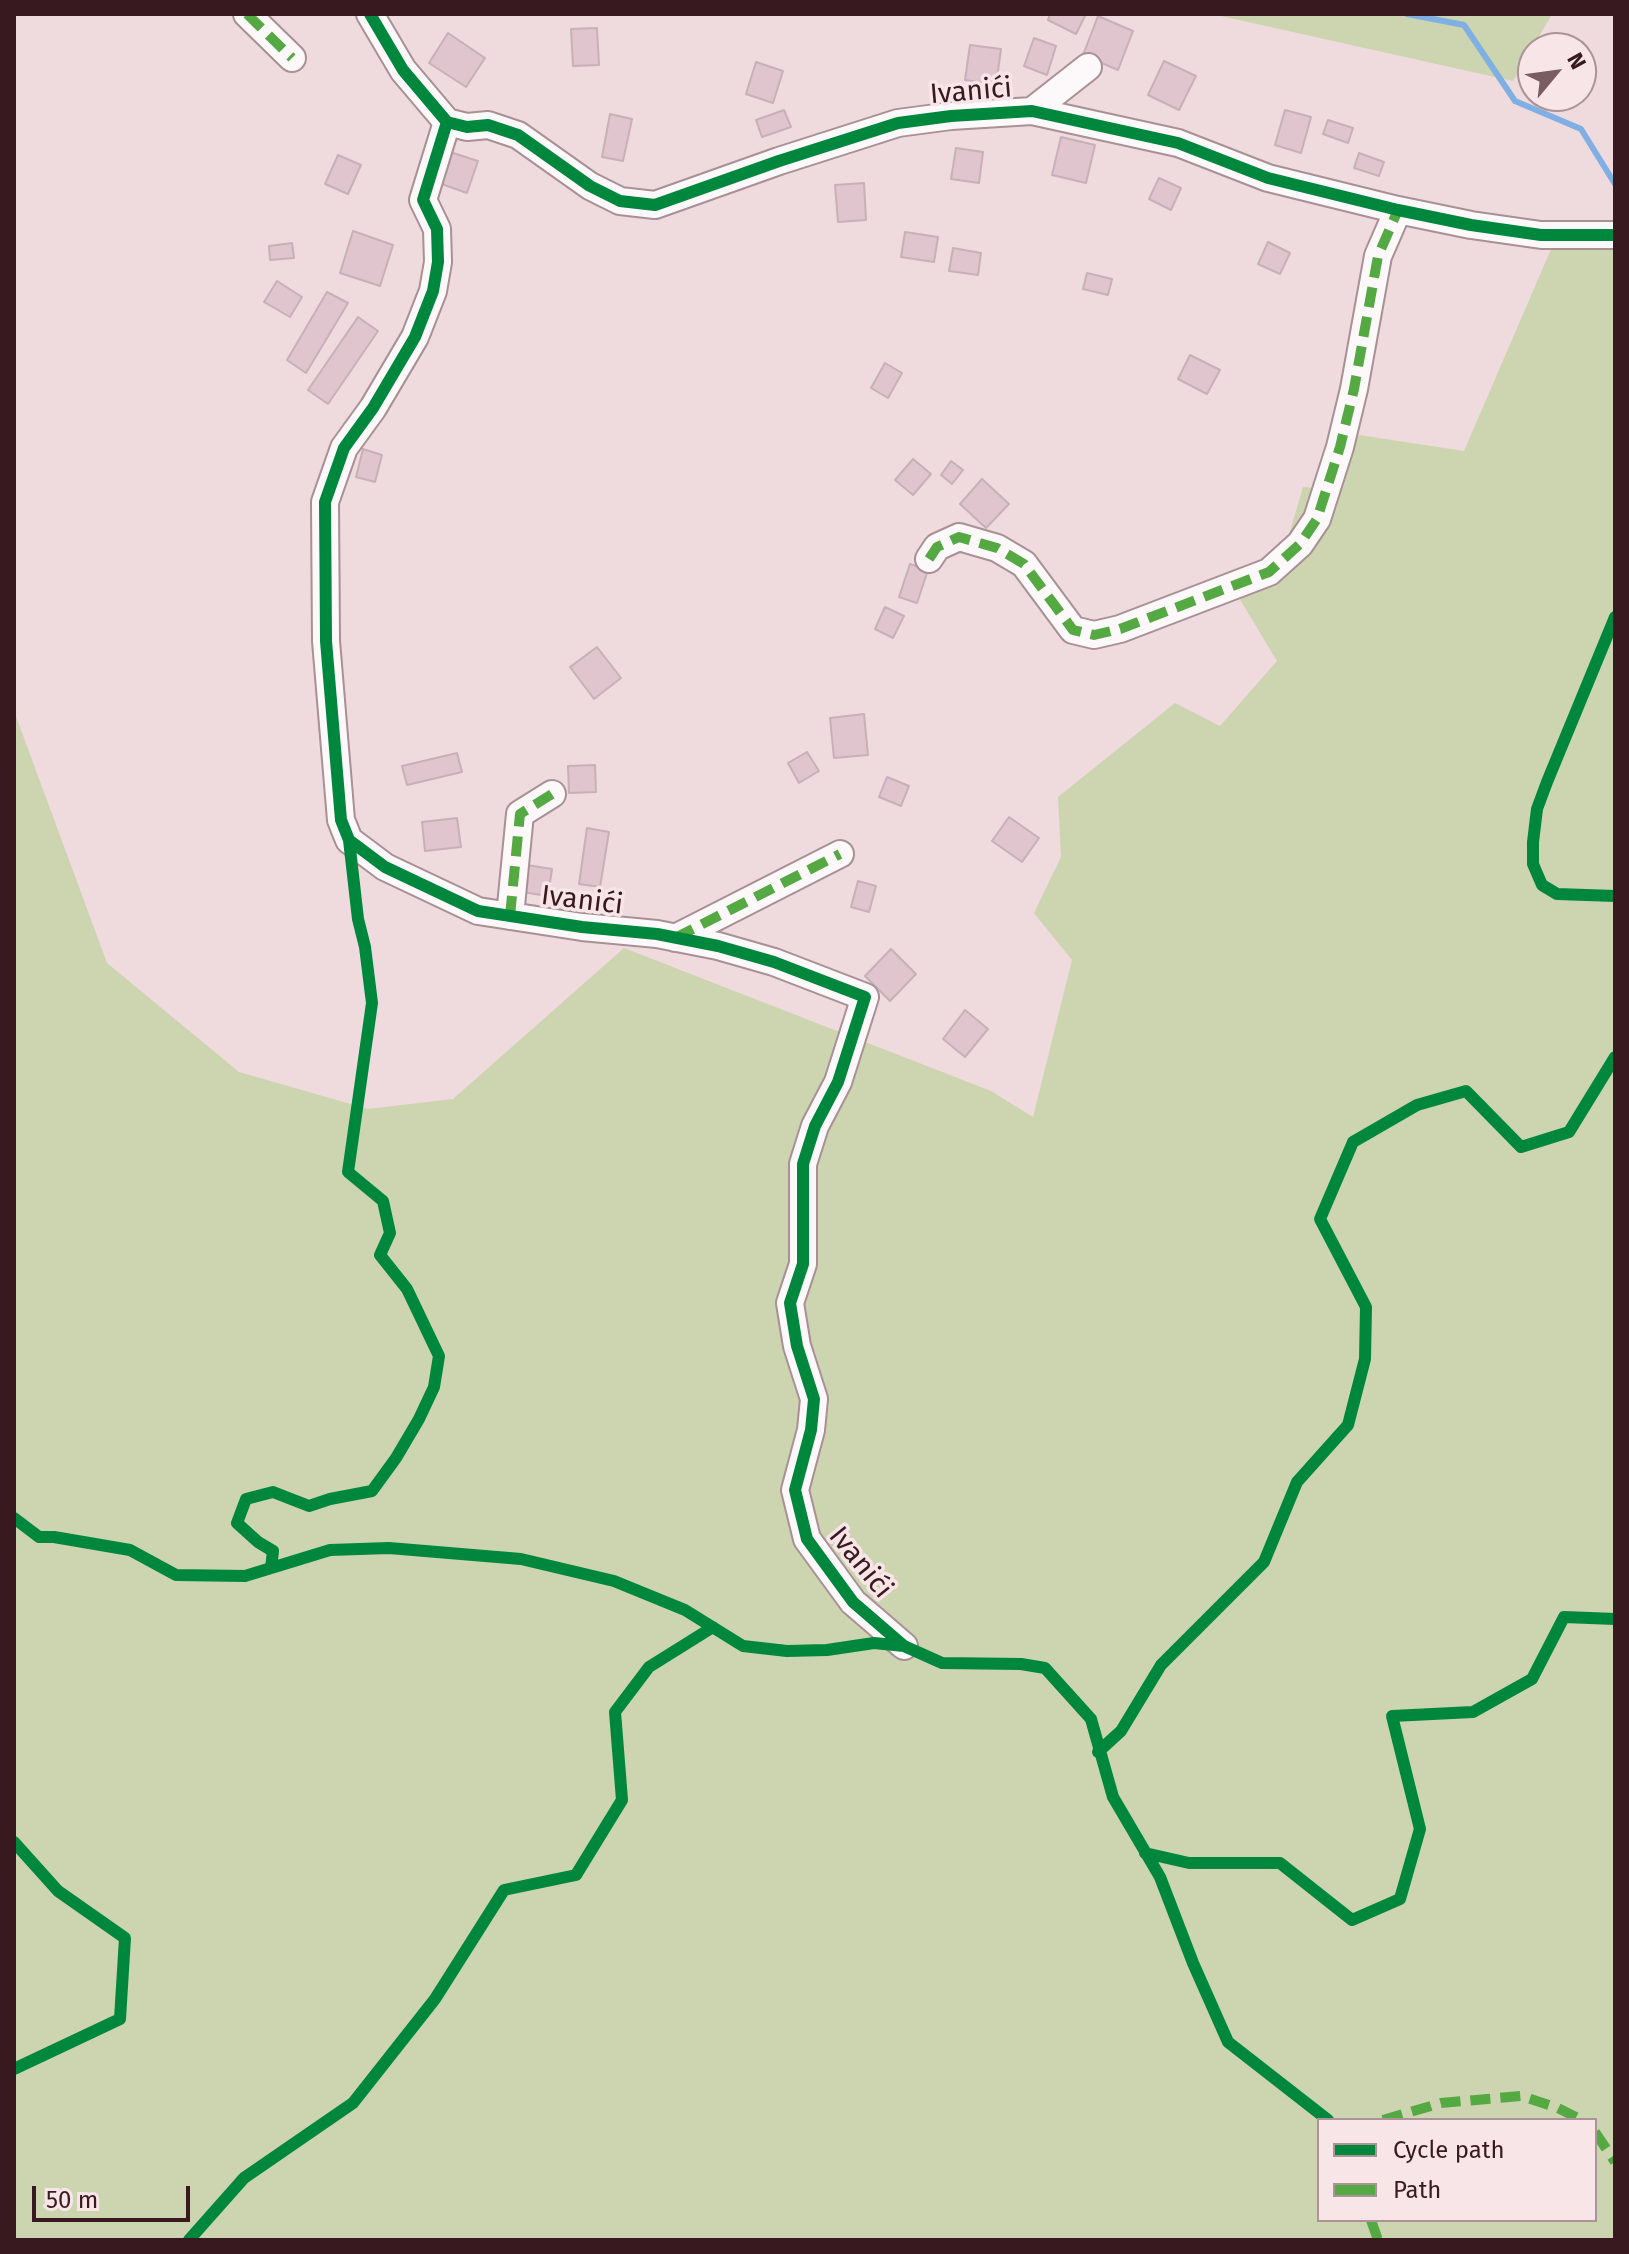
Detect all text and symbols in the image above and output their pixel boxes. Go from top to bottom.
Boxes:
north arrow [1517,32,1597,112]
text: N [1561,48,1592,74]
street label: Ivanići [928,72,1014,112]
street label: Ivanići [539,879,625,923]
street label: Ivanići [821,1520,899,1606]
legend [1317,2118,1597,2222]
text: Cycle path [1393,2136,1505,2164]
scale bar [36,2170,194,2220]
text: Path [1393,2176,1441,2204]
text: 50 m [46,2186,98,2214]

